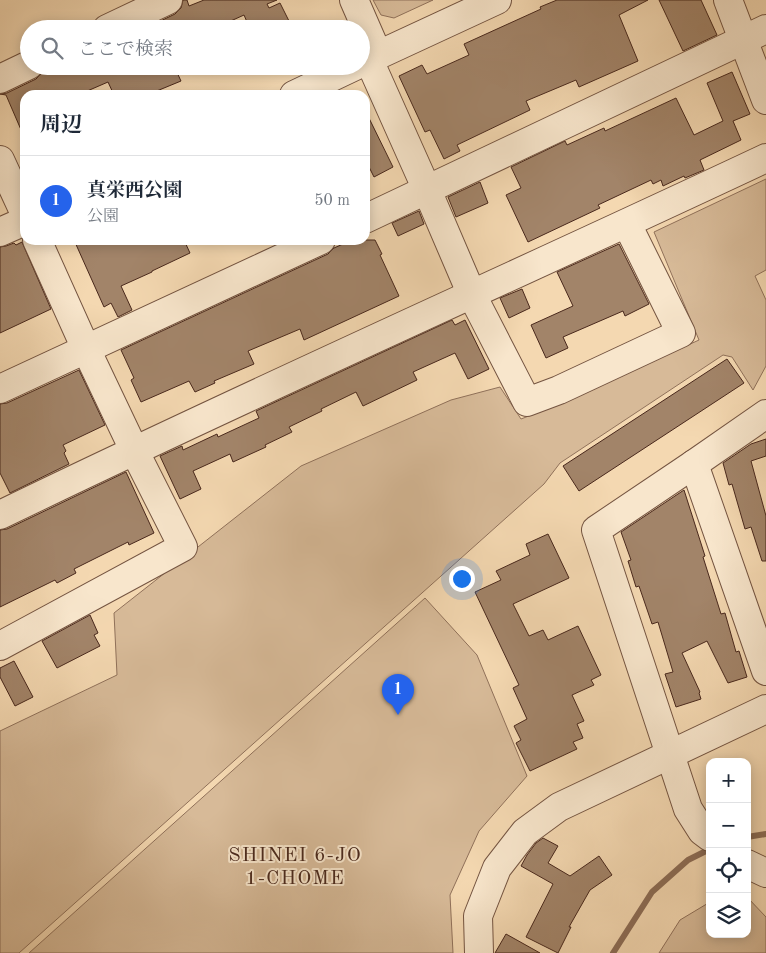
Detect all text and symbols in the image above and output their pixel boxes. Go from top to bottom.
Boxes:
search box [20,20,370,75]
icon: search [38,34,66,62]
text: ここで検索 [78,41,173,60]
text: 周辺 [40,115,82,136]
text: 真栄西公園 [87,182,182,201]
text: 1 [51,193,61,209]
text: 50 m [314,193,350,209]
text: 公園 [87,209,119,225]
your location [449,566,475,592]
pin: 1 [382,674,414,715]
map controls [706,758,751,938]
button: + [706,758,751,803]
button: − [706,803,751,848]
district label: SHINEI 6-JO 1-CHOME [228,846,362,889]
button: locate [706,848,751,893]
button: layers [706,893,751,938]

